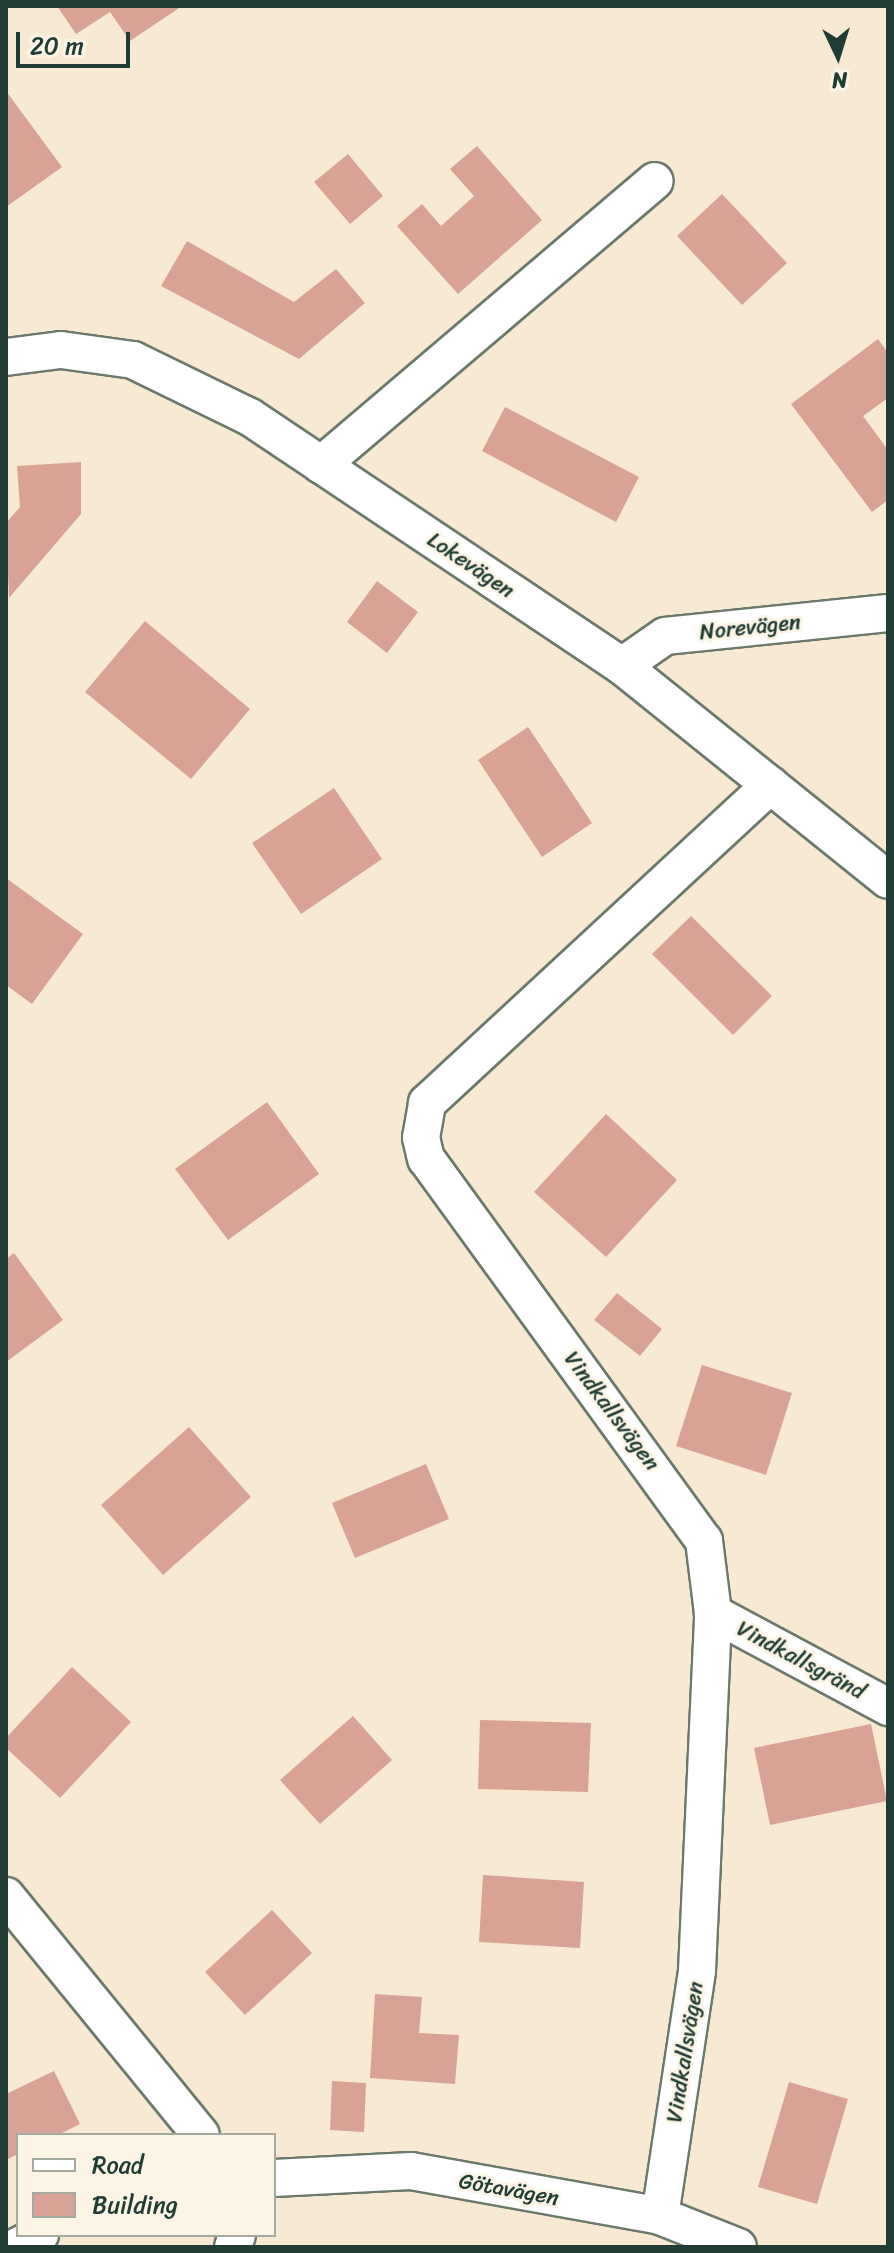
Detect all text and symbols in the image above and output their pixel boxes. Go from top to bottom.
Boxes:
scale bar [20,16,134,66]
north arrow [798,16,878,96]
text: 20 m [30,25,84,67]
text: N [831,60,849,100]
street label: Lokevägen [423,526,519,604]
street label: Norevägen [698,609,802,645]
street label: Vindkallsvägen [559,1346,665,1476]
street label: Vindkallsgränd [732,1615,870,1705]
street label: Vindkallsvägen [661,1980,709,2124]
legend [16,2133,276,2237]
text: Road [92,2144,143,2186]
street label: Götavägen [457,2167,561,2211]
text: Building [92,2184,178,2226]

